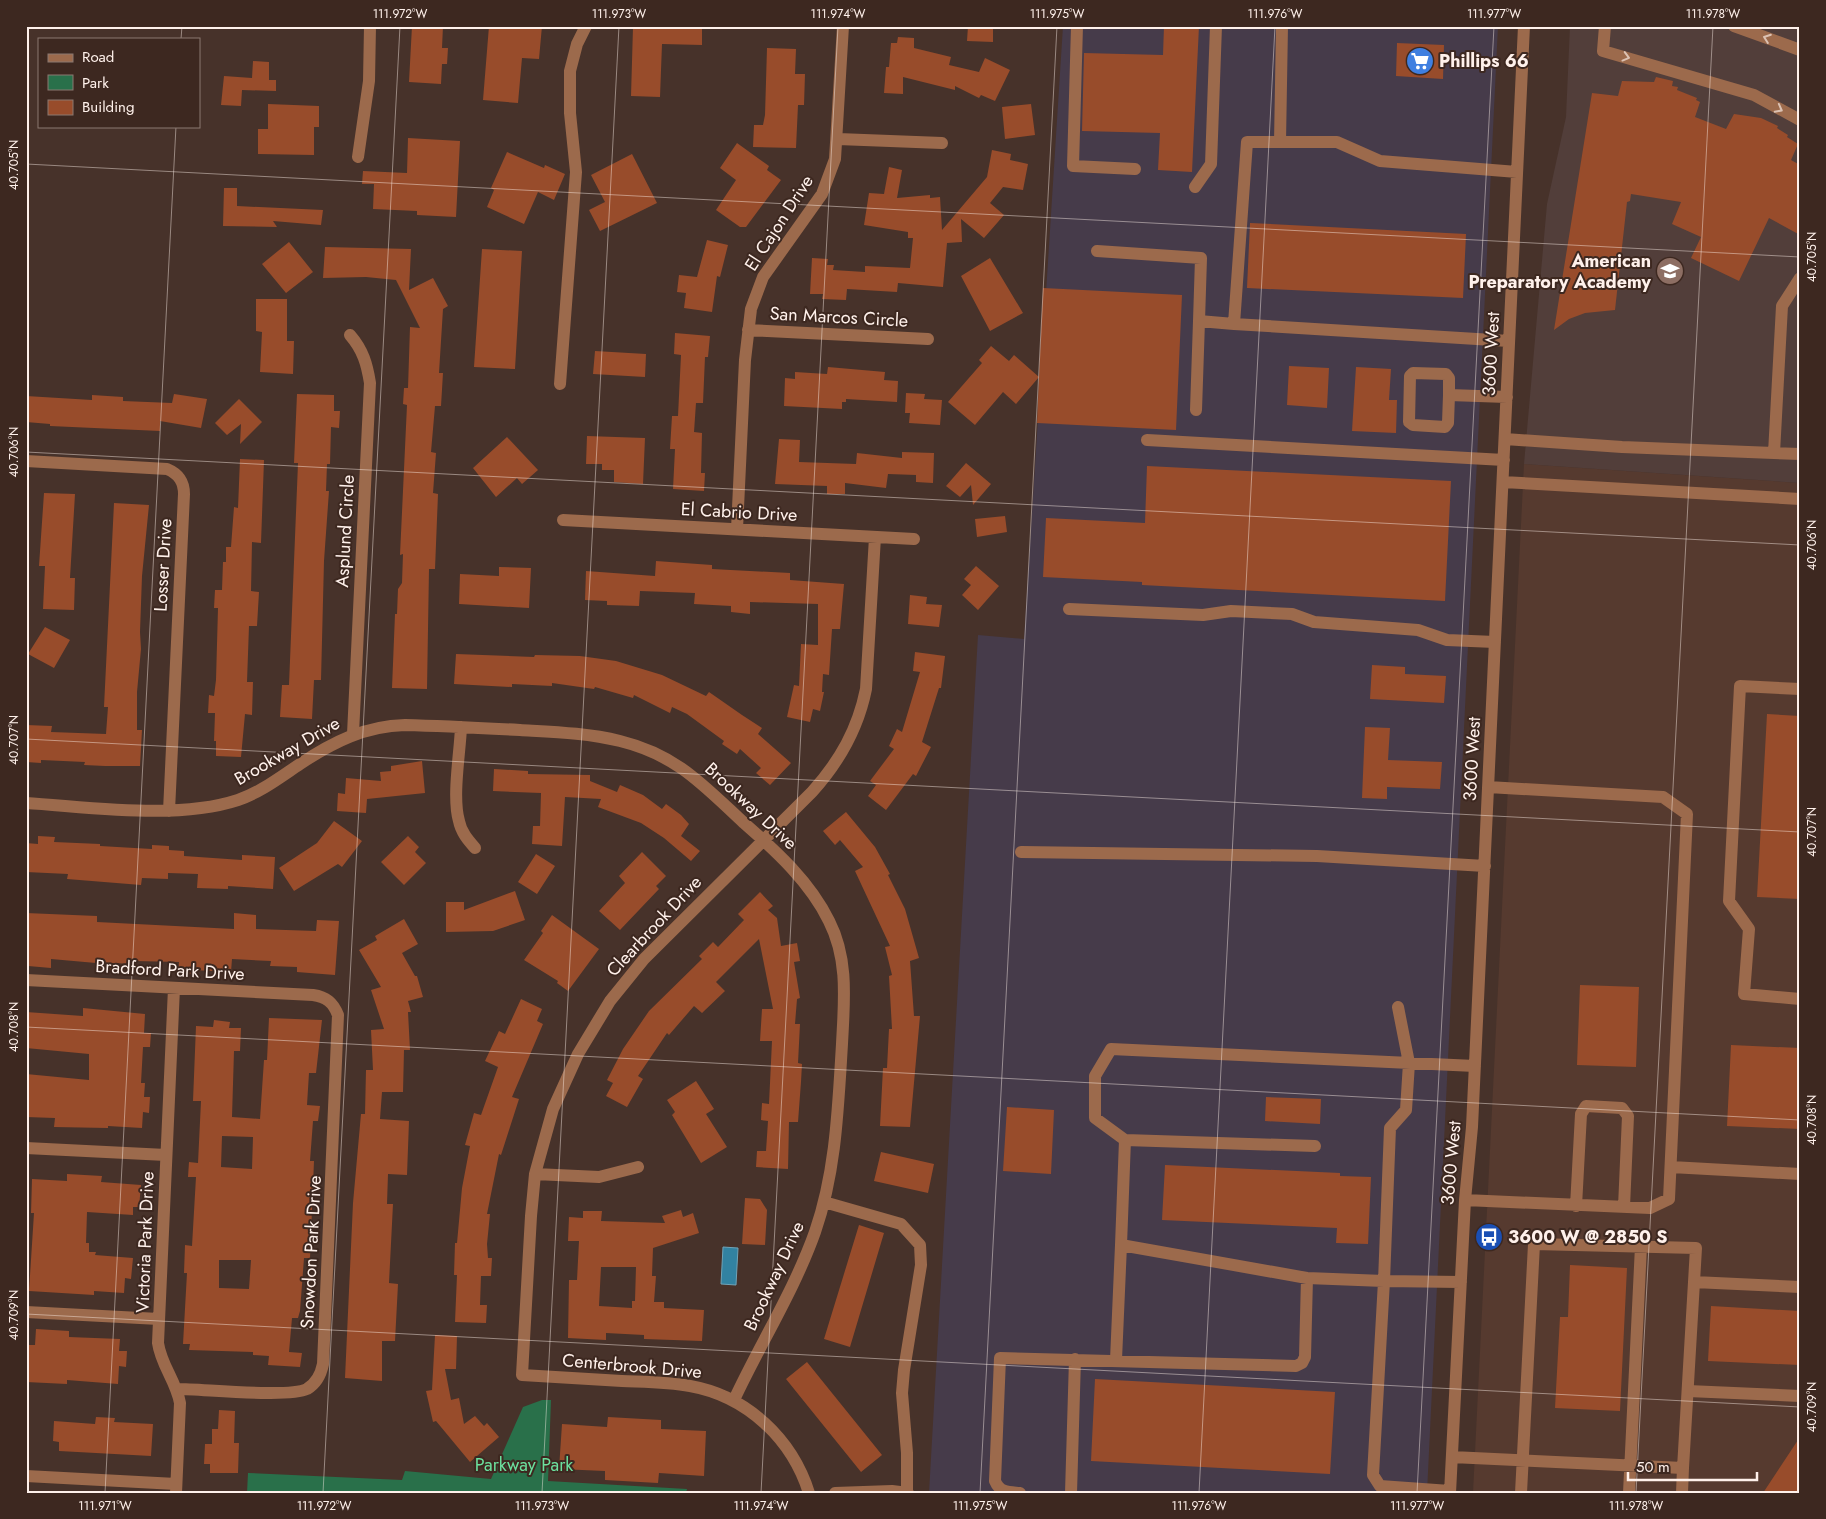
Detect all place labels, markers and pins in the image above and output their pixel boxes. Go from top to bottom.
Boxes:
supermarket icon: Phillips 66 [1405,46,1435,76]
place label: Phillips 66 [1439,48,1529,74]
place label: American Preparatory Academy [1468,248,1652,295]
school or university icon: American Preparatory Academy [1655,256,1685,286]
bus stop icon: 3600 W @ 2850 S [1474,1222,1504,1252]
place label: 3600 W @ 2850 S [1508,1224,1668,1250]

